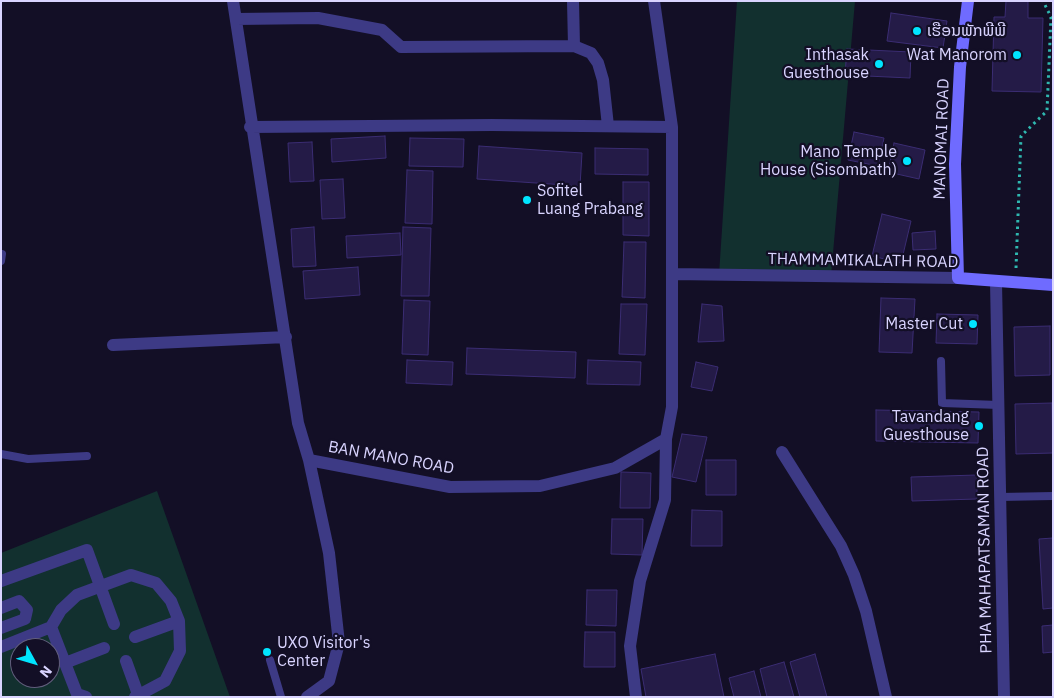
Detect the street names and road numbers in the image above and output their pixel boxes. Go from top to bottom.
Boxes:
street label: MANOMAI ROAD [930,78,954,200]
street label: THAMMAMIKALATH ROAD [768,250,958,272]
street label: BAN MANO ROAD [327,437,455,479]
street label: PHA MAHAPATSAMAN ROAD [974,446,996,654]

